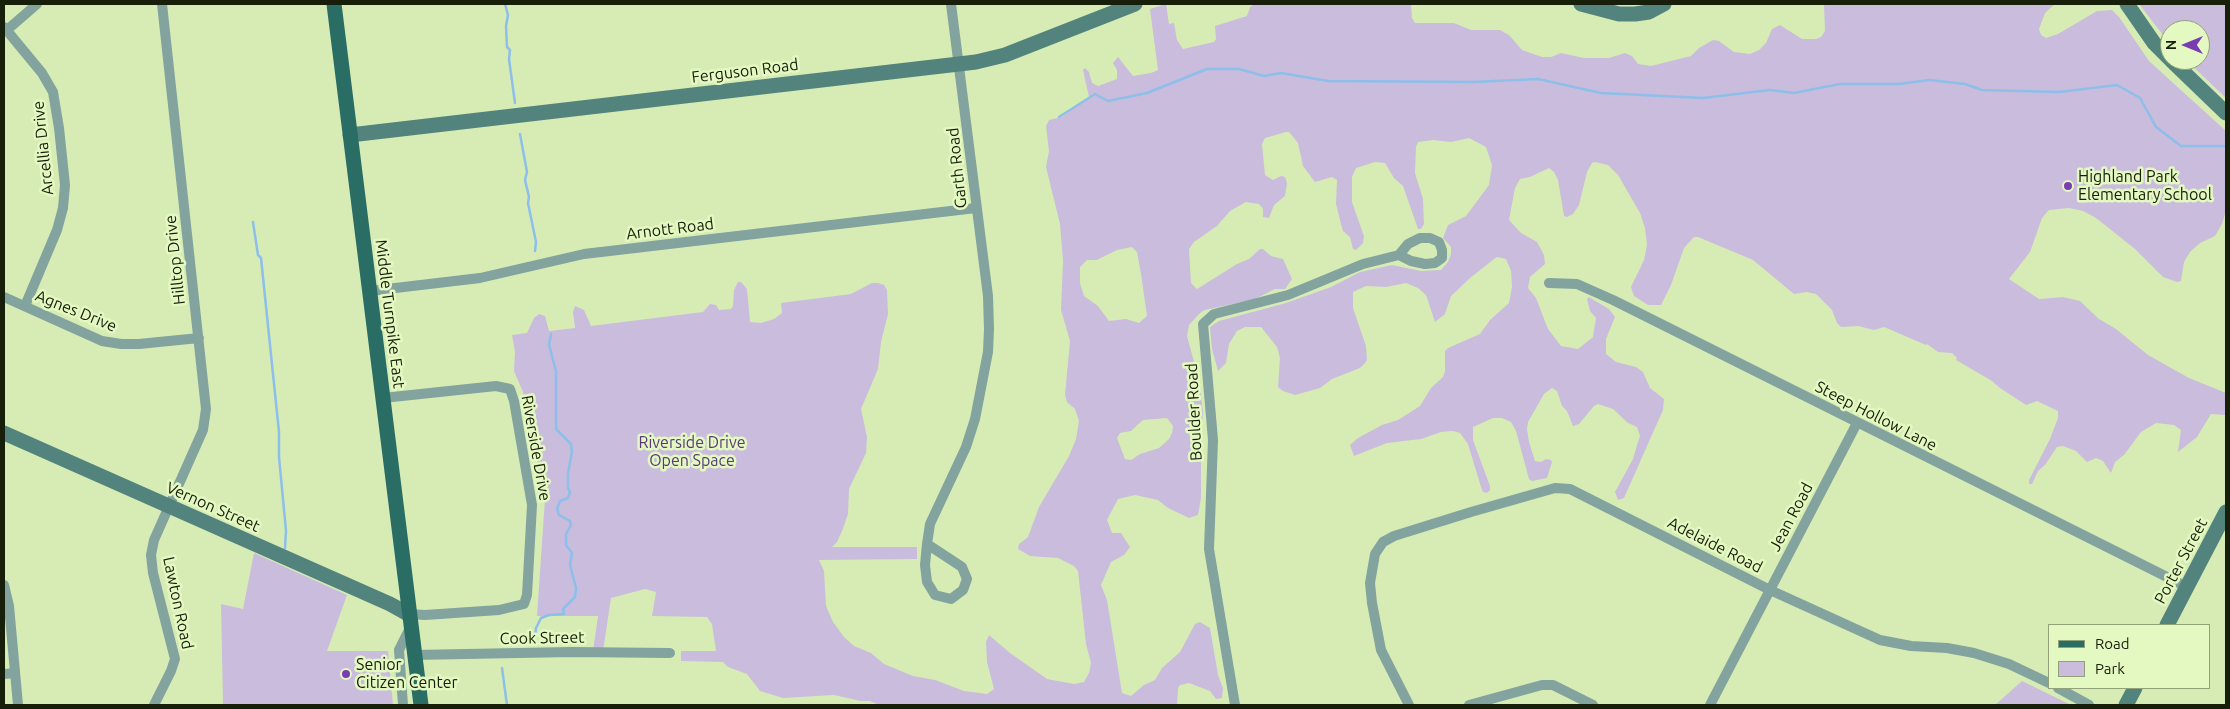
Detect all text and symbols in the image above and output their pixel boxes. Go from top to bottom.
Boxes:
north arrow [2160,20,2210,70]
text: N [2163,40,2179,50]
street label: Ferguson Road [690,55,800,87]
street label: Arcellia Drive [29,100,57,196]
street label: Garth Road [943,127,971,209]
place label: Highland Park Elementary School [2078,167,2212,205]
marker: Highland Park Elementary School [2062,180,2074,192]
street label: Hilltop Drive [161,214,189,306]
street label: Arnott Road [625,214,715,244]
street label: Middle Turnpike East [371,238,409,390]
street label: Agnes Drive [33,286,119,336]
street label: Boulder Road [1182,363,1206,461]
street label: Steep Hollow Lane [1812,377,1940,455]
street label: Riverside Drive [517,394,555,502]
park label: Riverside Drive Open Space [638,433,746,471]
street label: Vernon Street [163,478,263,536]
street label: Jean Road [1765,480,1817,554]
street label: Adelaide Road [1664,513,1766,577]
street label: Porter Street [2150,515,2212,607]
street label: Lawton Road [159,555,197,651]
legend [2048,624,2210,689]
street label: Cook Street [499,628,585,648]
text: Road [2095,635,2130,652]
place label: Senior Citizen Center [356,655,458,693]
text: Park [2095,660,2125,677]
marker: Senior Citizen Center [340,668,352,680]

